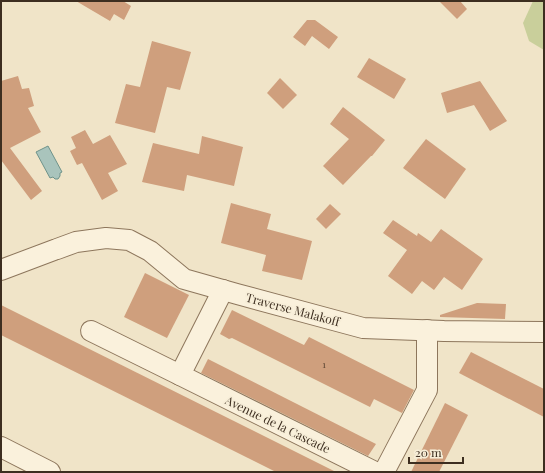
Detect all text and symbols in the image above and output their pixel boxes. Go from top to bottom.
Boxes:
street label: Traverse Malakoff [244,289,343,330]
house number: 1 [322,357,326,371]
street label: Avenue de la Cascade [222,391,333,456]
scale bar [409,439,463,465]
text: 20 m [415,444,442,460]

